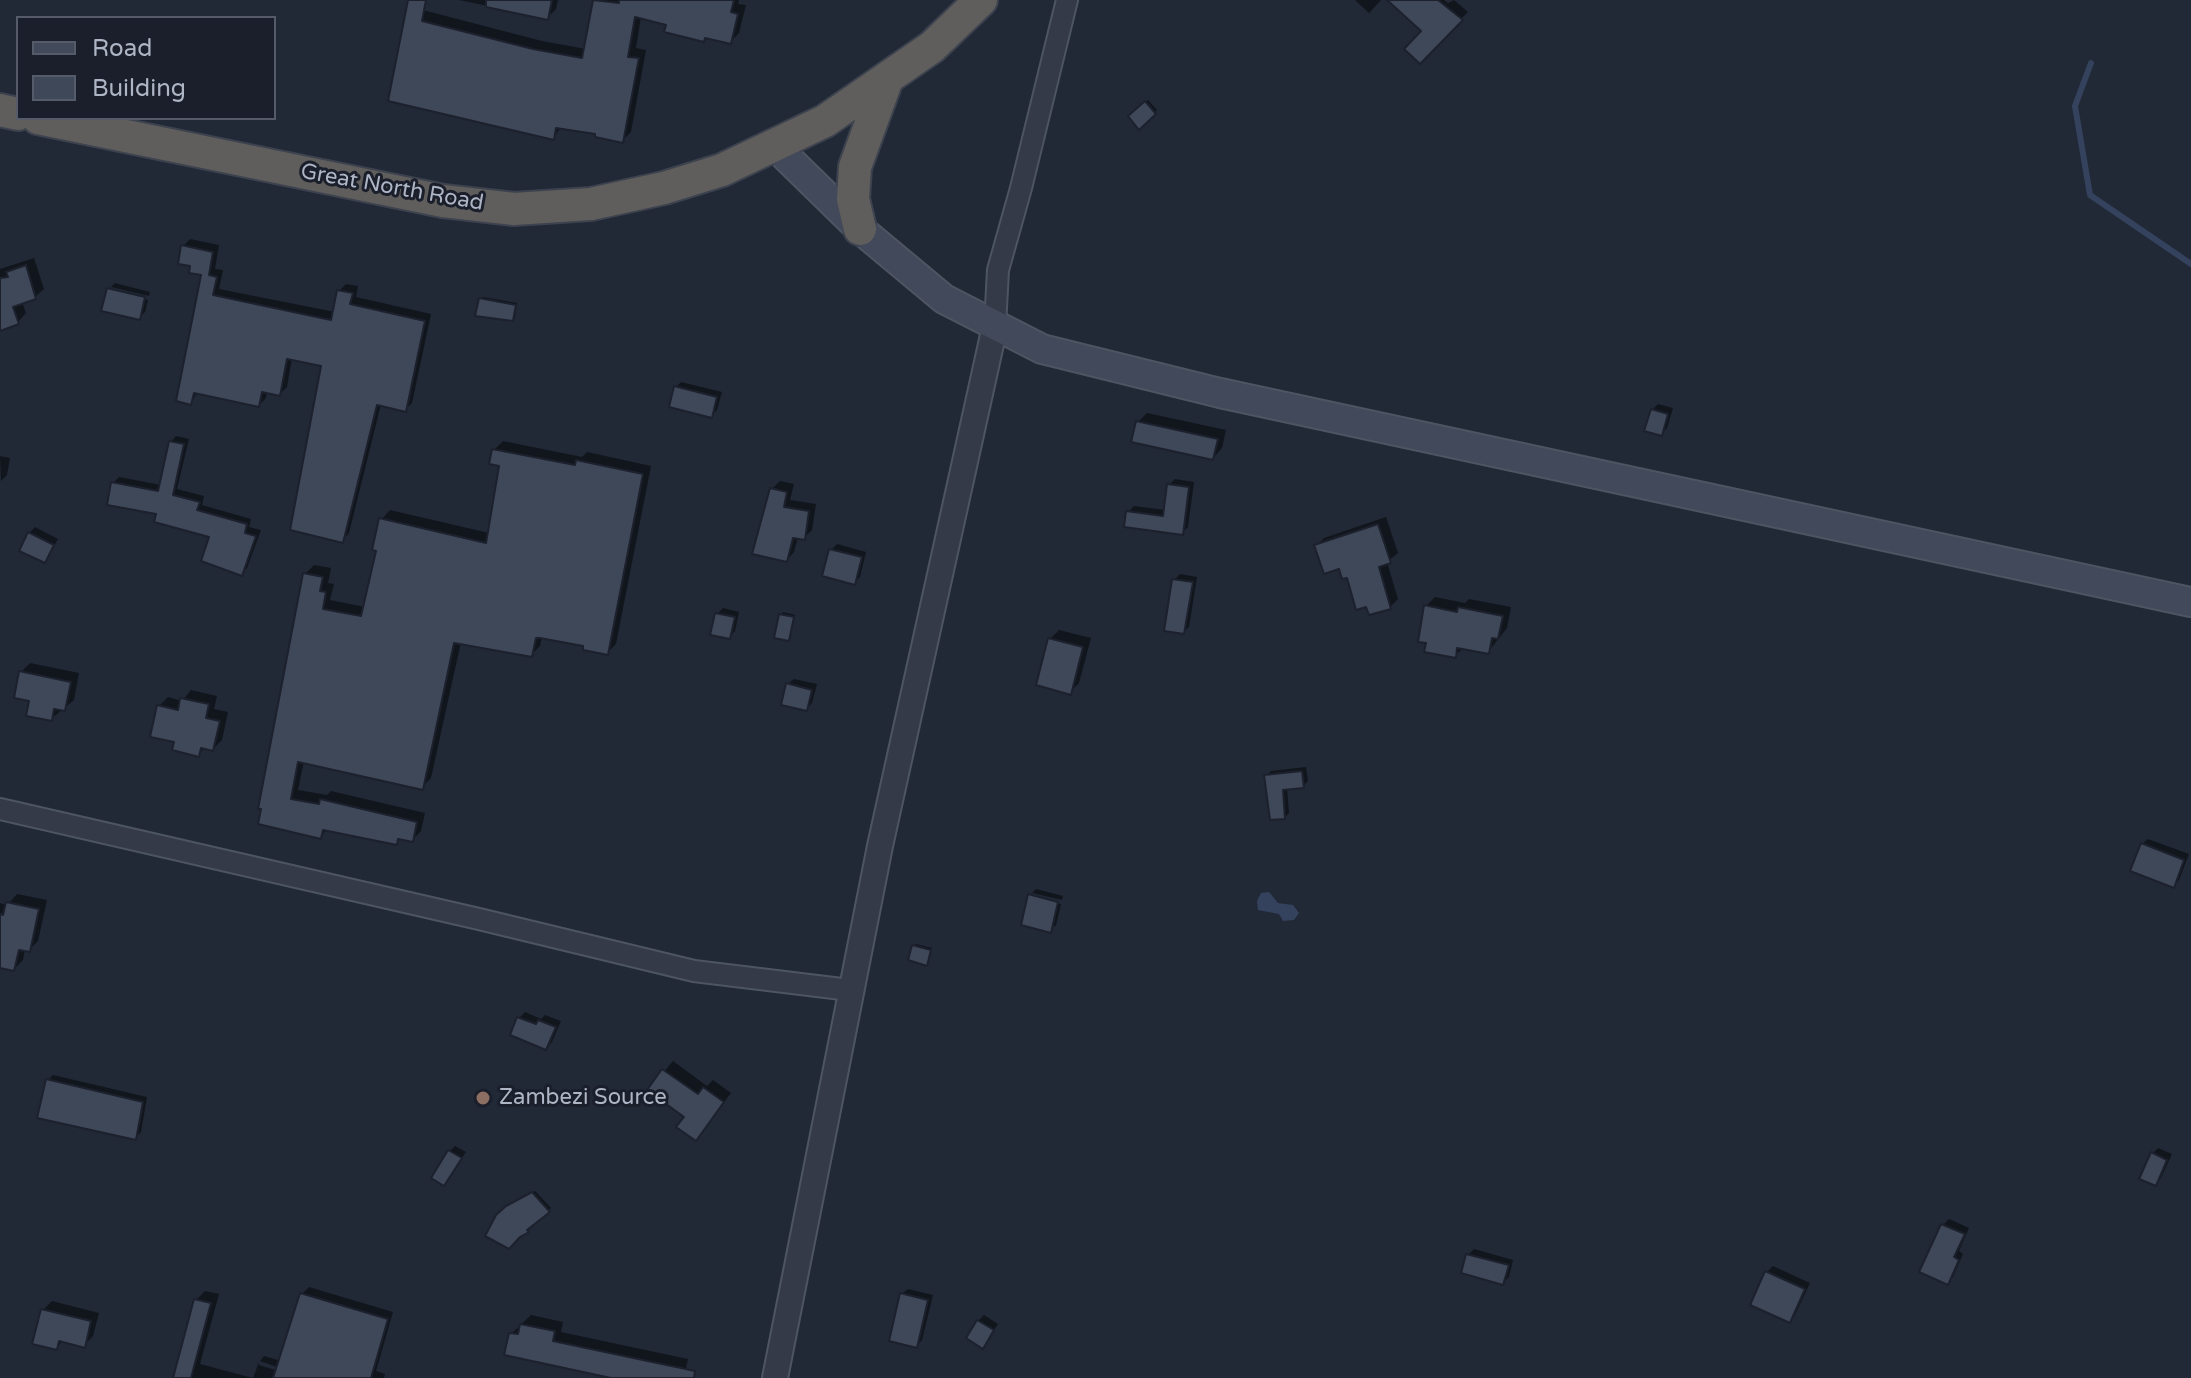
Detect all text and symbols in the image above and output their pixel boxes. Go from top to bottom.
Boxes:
legend [16,16,276,120]
text: Road [92,34,152,63]
text: Building [92,74,186,103]
street label: Great North Road [298,159,486,217]
place label: Zambezi Source [499,1085,667,1111]
marker: Zambezi Source [474,1089,492,1107]

